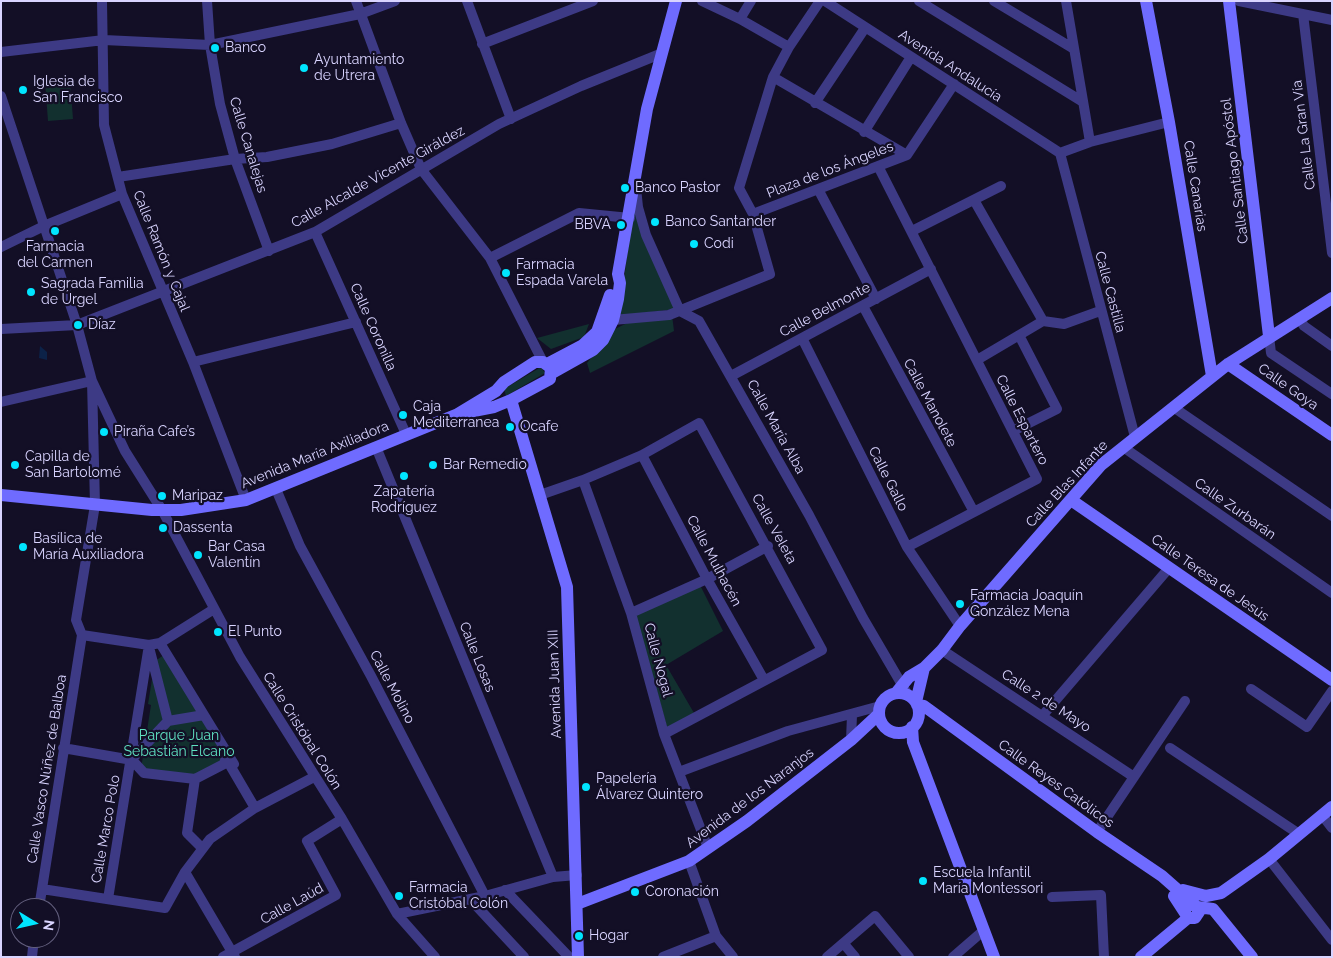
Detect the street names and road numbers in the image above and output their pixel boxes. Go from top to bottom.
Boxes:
street label: Avenida Andalucía [895,26,1005,106]
street label: Calle La Gran Vía [1289,79,1319,191]
street label: Calle Canalejas [225,95,271,195]
street label: Calle Santiago Apóstol [1218,97,1252,245]
street label: Calle Alcalde Vicente Giráldez [288,122,468,232]
street label: Plaza de los Ángeles [764,138,896,202]
street label: Calle Canarias [1180,139,1210,233]
street label: Calle Ramón y Cajal [129,188,193,314]
street label: Calle Castilla [1091,249,1129,335]
street label: Calle Belmonte [777,279,873,341]
street label: Calle Coronilla [346,281,400,373]
street label: Calle Manolete [900,356,960,450]
street label: Calle Goya [1255,360,1321,414]
street label: Calle Espartero [992,372,1052,468]
street label: Calle María Alba [743,377,809,477]
street label: Avenida María Axiliadora [239,418,391,492]
street label: Calle Blas Infante [1023,437,1111,531]
street label: Calle Gallo [865,444,911,514]
street label: Calle Zurbarán [1191,475,1279,543]
street label: Calle Veleta [748,491,800,567]
street label: Calle Mulhacén [683,513,745,609]
street label: Calle Teresa de Jesús [1148,531,1272,625]
street label: Calle Losas [455,619,499,695]
street label: Calle Nogal [640,621,676,699]
street label: Avenida Juan XIII [545,629,565,739]
street label: Calle Molino [366,648,418,726]
street label: Calle 2 de Mayo [998,666,1094,736]
street label: Calle Cristóbal Colón [259,669,345,793]
street label: Calle Vasco Núñez de Balboa [24,673,70,865]
street label: Calle Reyes Católicos [995,736,1117,832]
street label: Avenida de los Naranjos [683,744,817,852]
street label: Calle Marco Polo [88,774,124,884]
street label: Calle Laúd [258,880,326,928]

